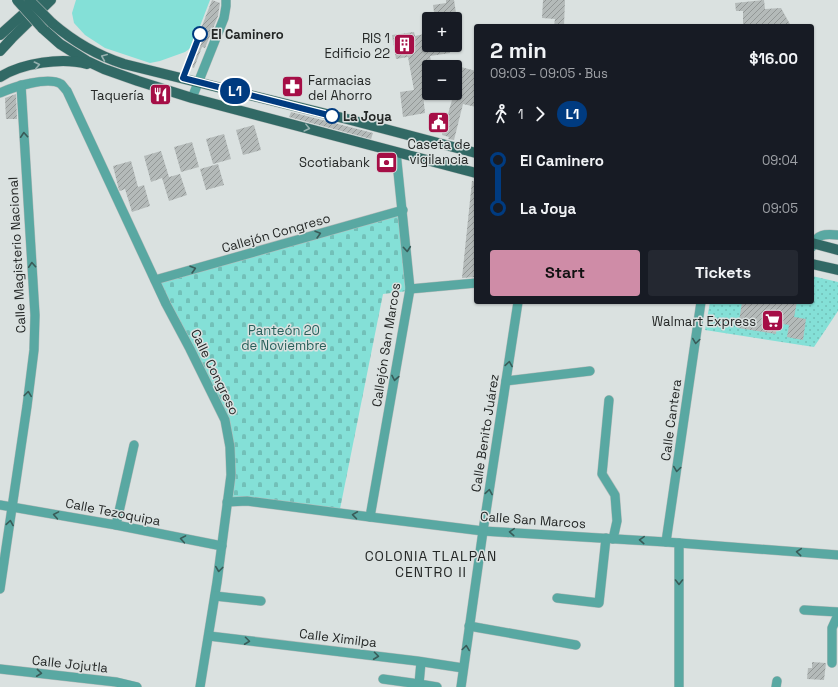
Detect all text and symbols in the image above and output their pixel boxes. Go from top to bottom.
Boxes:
map controls [422,12,462,100]
button: + [422,12,462,52]
marker: El Caminero [192,26,208,42]
place label: El Caminero [211,26,284,43]
place label: RIS 1 Edificio 22 [324,30,390,62]
building icon: RIS 1 Edificio 22 [392,32,418,58]
text: 2 min [490,36,547,64]
text: $16.00 [749,49,798,68]
one-way arrow [100,54,108,62]
button: − [422,60,462,100]
one-way arrow [34,61,40,69]
text: 09:03 – 09:05 · Bus [490,65,608,82]
place label: Farmacias del Ahorro [308,72,372,104]
pharmacy icon: Farmacias del Ahorro [279,74,305,100]
line badge: L1 [217,78,253,104]
restaurant icon: Taquería [147,82,173,108]
text: L1 [228,82,242,100]
place label: Taquería [91,87,145,104]
icon: walk [490,103,512,125]
icon: forward [529,103,551,125]
text: L1 [565,105,579,123]
text: 1 [518,106,523,123]
marker: La Joya [324,108,340,124]
place label: La Joya [343,108,392,125]
public building icon: Caseta de vigilancia [426,109,452,135]
one-way arrow [304,123,311,132]
one-way arrow [20,132,28,138]
place label: Caseta de vigilancia [408,136,470,168]
bank icon: Scotiabank [373,149,399,175]
text: El Caminero [520,151,604,170]
text: 09:04 [762,152,798,169]
place label: Scotiabank [299,154,370,171]
street label: Calle Magisterio Nacional [4,176,30,334]
text: La Joya [520,199,576,218]
text: 09:05 [762,200,798,217]
street label: Callejón Congreso [220,209,332,257]
one-way arrow [314,230,321,239]
one-way arrow [402,246,411,252]
button: Start [490,250,640,296]
button: Tickets [648,250,798,296]
one-way arrow [28,262,36,268]
one-way arrow [189,265,196,274]
street label: Callejón San Marcos [368,282,404,408]
supermarket icon: Walmart Express [759,308,785,334]
place label: Walmart Express [652,313,756,330]
park label: Panteón 20 de Noviembre [241,322,327,354]
street label: Calle Congreso [187,326,243,418]
one-way arrow [692,338,701,344]
one-way arrow [504,360,512,367]
street label: Calle Benito Juárez [467,372,503,493]
one-way arrow [391,374,399,381]
street label: Calle Cantera [657,377,685,462]
one-way arrow [23,391,32,398]
one-way arrow [673,466,682,472]
one-way arrow [484,489,493,495]
street label: Calle Tezoquipa [64,494,163,530]
street label: Calle San Marcos [480,508,587,532]
one-way arrow [52,511,59,519]
one-way arrow [352,511,358,520]
one-way arrow [5,520,14,526]
one-way arrow [509,528,515,537]
one-way arrow [180,535,186,544]
one-way arrow [639,536,645,545]
district label: COLONIA TLALPAN CENTRO II [365,547,497,581]
one-way arrow [796,547,802,556]
one-way arrow [215,565,224,572]
one-way arrow [675,579,683,585]
street label: Calle Ximilpa [298,625,378,651]
one-way arrow [244,636,250,645]
one-way arrow [461,645,470,651]
one-way arrow [373,651,380,660]
street label: Calle Jojutla [31,652,109,677]
one-way arrow [36,668,42,677]

